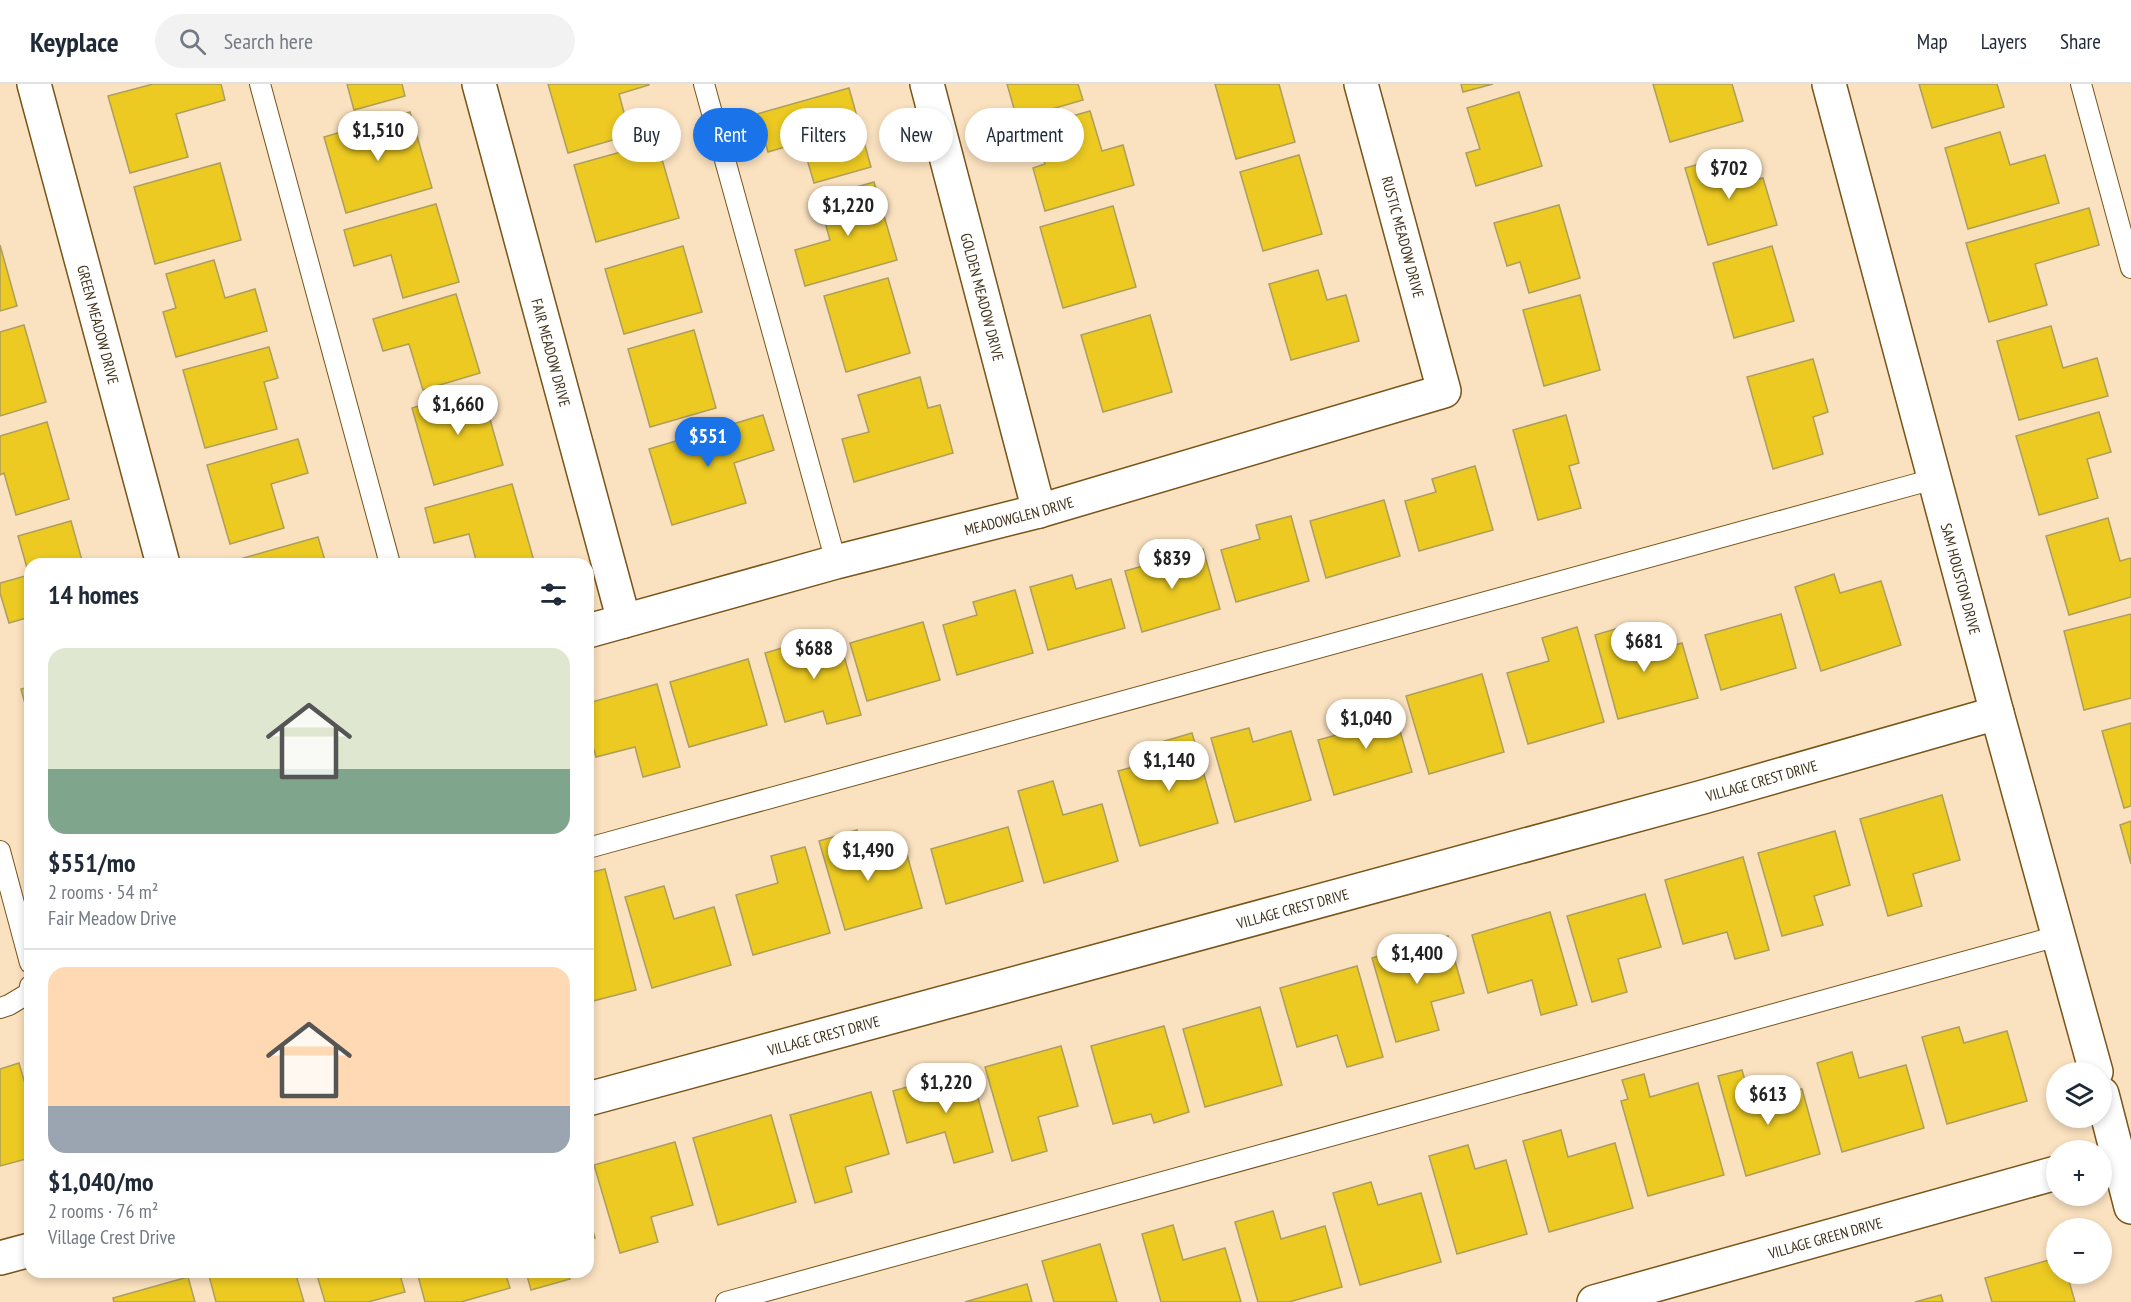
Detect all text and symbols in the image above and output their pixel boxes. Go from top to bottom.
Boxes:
search box [155,14,575,68]
text: Keyplace [30,23,119,60]
icon: search [176,25,209,58]
text: Search here [224,27,313,55]
text: Map [1917,28,1948,55]
text: Layers [1981,28,2027,55]
text: Share [2060,28,2101,55]
chip: Buy [612,108,681,162]
chip: Rent [693,108,768,162]
chip: Filters [780,108,867,162]
chip: New [879,108,953,162]
chip: Apartment [965,108,1084,162]
pin: $1,510 [329,111,427,162]
text: $1,510 [352,117,404,143]
pin: $702 [1693,149,1765,200]
text: $702 [1710,155,1748,181]
street label: RUSTIC MEADOW DRIVE [1378,174,1428,300]
pin: $1,220 [799,186,897,237]
text: $1,220 [822,192,874,218]
street label: GOLDEN MEADOW DRIVE [957,231,1009,363]
street label: GREEN MEADOW DRIVE [74,263,124,386]
street label: FAIR MEADOW DRIVE [528,296,575,409]
pin: $1,660 [409,385,507,436]
text: $1,660 [432,391,484,417]
pin: $551 [672,417,744,468]
text: $551 [689,423,727,449]
street label: MEADOWGLEN DRIVE [962,492,1076,539]
street label: SAM HOUSTON DRIVE [1937,521,1985,636]
pin: $839 [1136,539,1208,590]
text: $839 [1153,545,1191,571]
text: 14 homes [48,578,139,611]
icon: filters [537,578,570,611]
pin: $681 [1608,622,1680,673]
text: $681 [1625,628,1663,654]
pin: $688 [778,629,850,680]
text: $688 [795,635,833,661]
icon: home [255,687,363,795]
pin: $1,040 [1317,699,1415,750]
text: $1,040 [1340,705,1392,731]
pin: $1,140 [1120,741,1218,792]
text: $1,140 [1143,747,1195,773]
street label: VILLAGE CREST DRIVE [1703,755,1819,806]
pin: $1,490 [819,831,917,882]
text: $1,490 [842,837,894,863]
text: $551/mo [48,846,136,879]
text: 2 rooms · 54 m² [48,879,158,905]
street label: VILLAGE CREST DRIVE [1234,884,1351,933]
text: Fair Meadow Drive [48,905,176,931]
pin: $1,400 [1368,934,1466,985]
text: $1,400 [1391,940,1443,966]
icon: home [255,1006,363,1114]
street label: VILLAGE CREST DRIVE [764,1011,882,1060]
map controls [2046,1062,2112,1284]
button: layers [2046,1062,2112,1128]
pin: $1,220 [897,1063,995,1114]
text: $1,220 [920,1069,972,1095]
pin: $613 [1732,1075,1804,1126]
text: $613 [1749,1081,1787,1107]
button: + [2046,1140,2112,1206]
text: $1,040/mo [48,1165,154,1198]
text: 2 rooms · 76 m² [48,1198,158,1224]
street label: VILLAGE GREEN DRIVE [1765,1213,1884,1263]
button: − [2046,1218,2112,1284]
text: Village Crest Drive [48,1224,176,1250]

